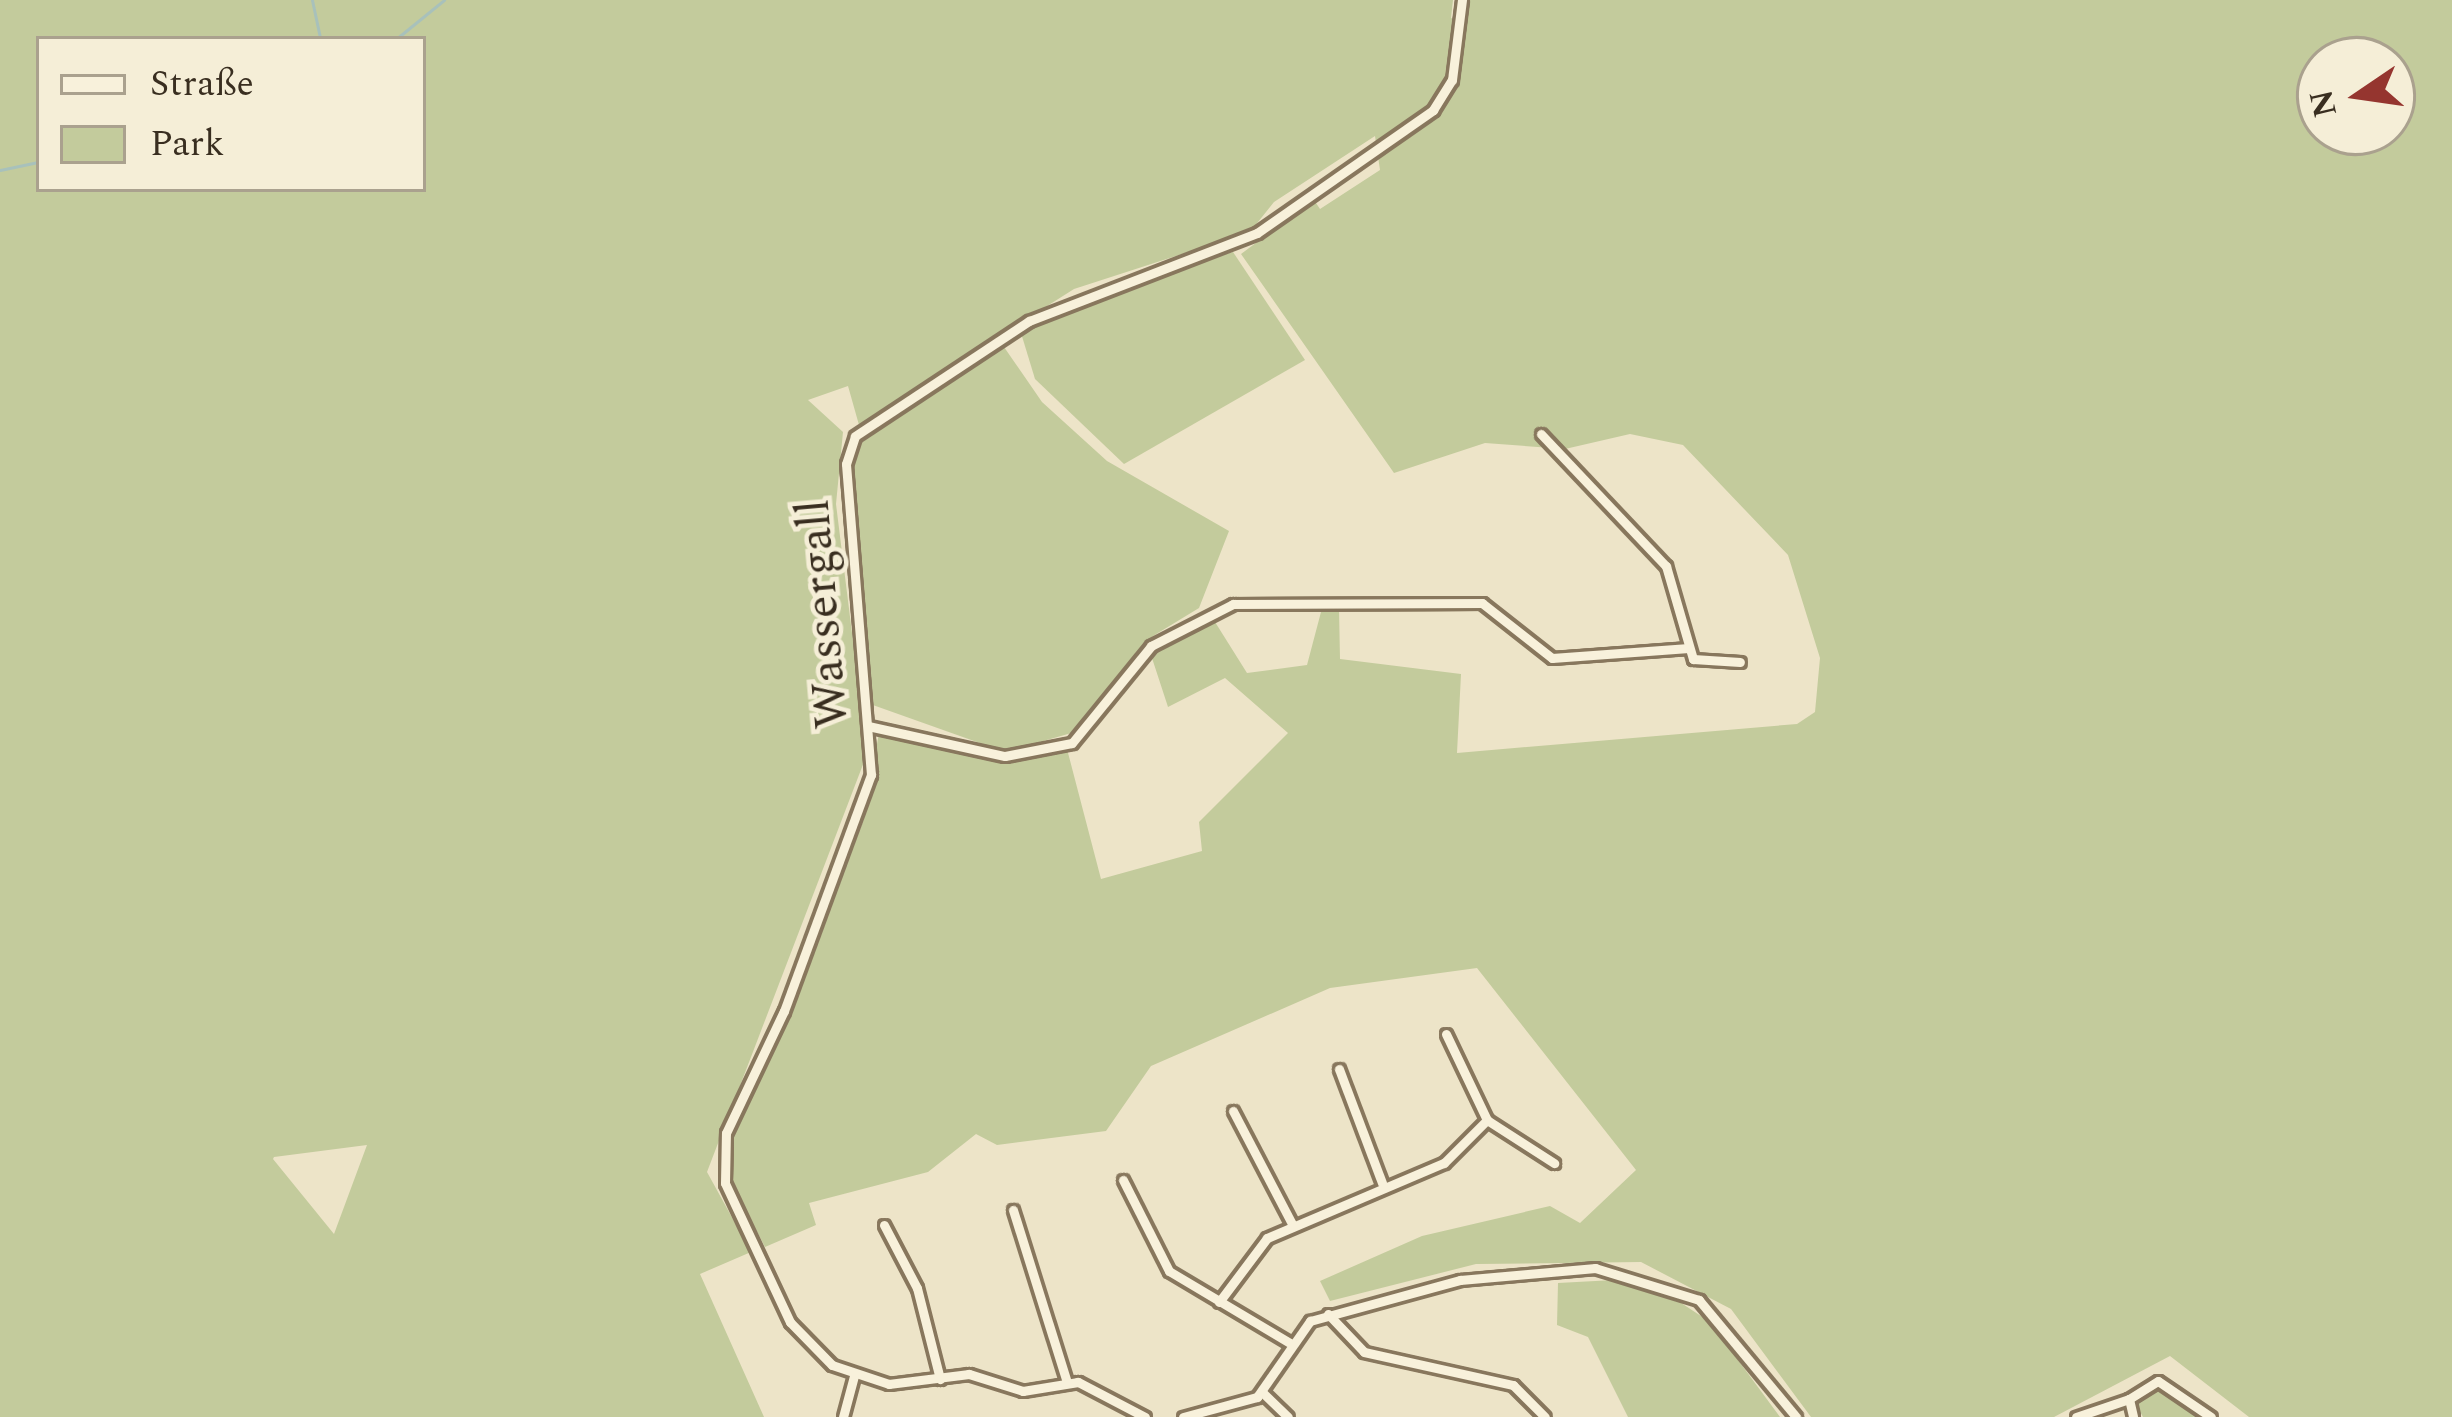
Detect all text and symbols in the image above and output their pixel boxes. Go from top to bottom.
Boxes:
legend [36,36,426,192]
north arrow [2296,36,2416,156]
text: Straße [150,57,254,112]
text: N [2296,85,2351,122]
text: Park [150,117,224,172]
street label: Wassergall [784,497,862,731]

